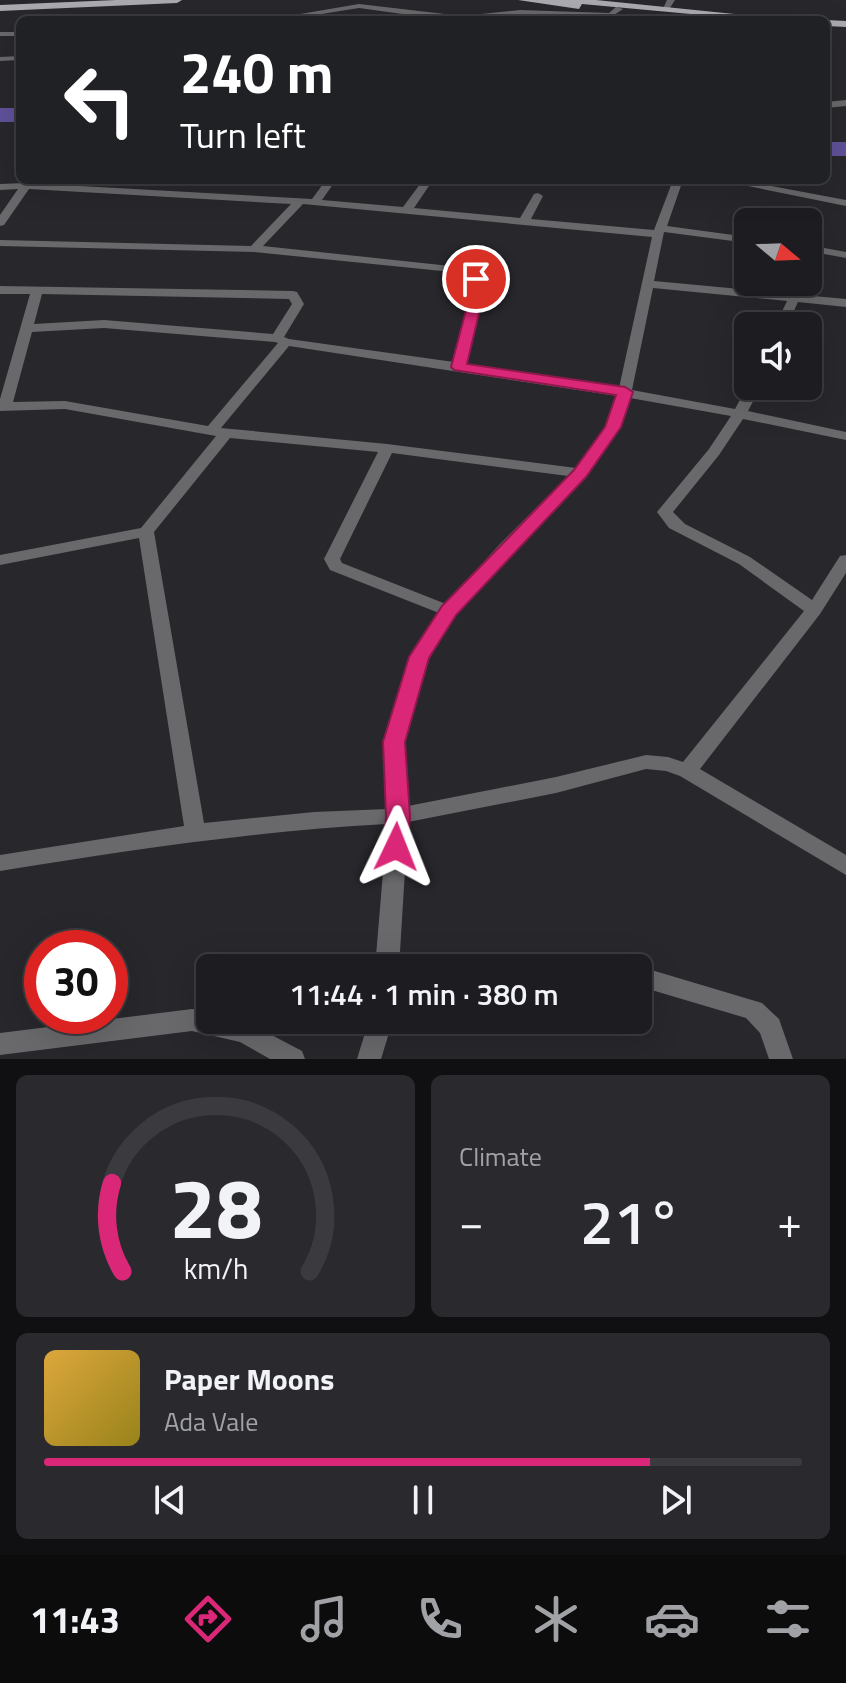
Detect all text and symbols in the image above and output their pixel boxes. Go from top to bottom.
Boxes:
text: 240 m [180,30,333,115]
icon: left [48,48,152,152]
text: Turn left [180,107,306,162]
north arrow [734,208,822,296]
map controls [734,208,822,400]
pin [442,245,510,313]
icon: arrive [454,257,498,301]
button: sound [734,312,822,400]
position arrow [354,805,438,889]
speed limit sign: 30 [24,930,128,1034]
text: 11:44 · 1 min · 380 m [289,971,559,1017]
text: Climate [459,1137,542,1176]
text: 28 [169,1144,262,1270]
text: 21° [580,1176,681,1267]
text: − [459,1188,484,1255]
text: + [777,1188,802,1255]
text: km/h [183,1247,248,1290]
text: Paper Moons [164,1356,334,1402]
text: Ada Vale [164,1402,258,1441]
icon: previous [148,1478,192,1522]
icon: pause [401,1478,445,1522]
icon: next [654,1478,698,1522]
icon: directions [180,1591,236,1647]
icon: music [296,1591,352,1647]
icon: phone [412,1591,468,1647]
icon: climate [528,1591,584,1647]
icon: car [644,1591,700,1647]
icon: filters [760,1591,816,1647]
text: 11:43 [30,1592,120,1647]

